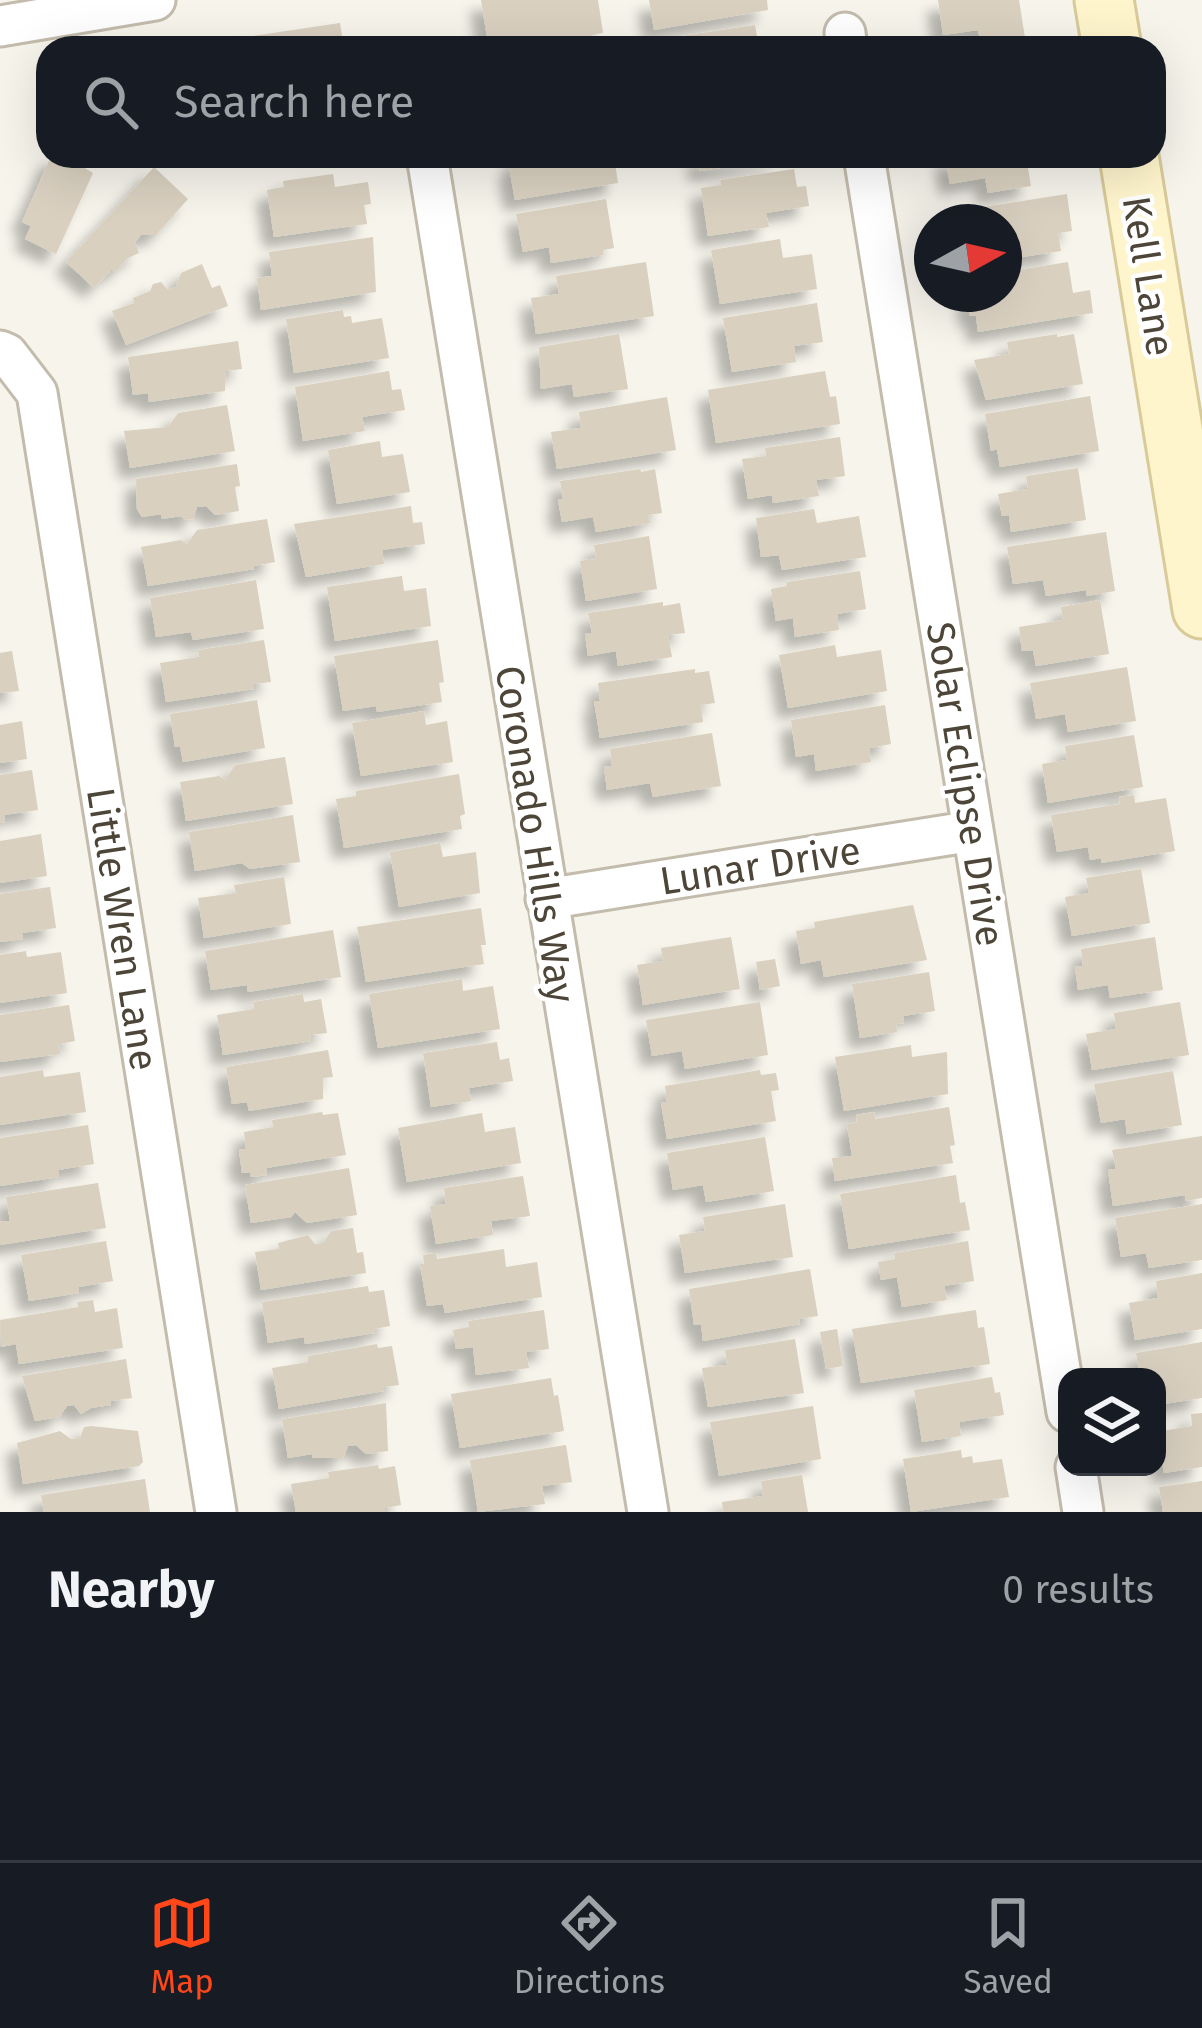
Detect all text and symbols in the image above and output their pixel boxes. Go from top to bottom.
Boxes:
search box [36,36,1166,168]
icon: search [78,69,144,135]
text: Search here [174,75,414,129]
street label: Kell Lane [1113,193,1183,359]
north arrow [914,204,1022,312]
street label: Solar Eclipse Drive [917,619,1013,949]
street label: Coronado Hills Way [486,662,584,1006]
street label: Little Wren Lane [77,784,167,1074]
street label: Lunar Drive [657,827,864,905]
map controls [1058,1368,1166,1476]
button: layers [1058,1368,1166,1476]
text: Nearby [48,1559,214,1621]
text: 0 results [1002,1567,1154,1613]
tab: Map [149,1890,215,2002]
tab: Directions [514,1890,665,2002]
tab: Saved [963,1890,1053,2002]

